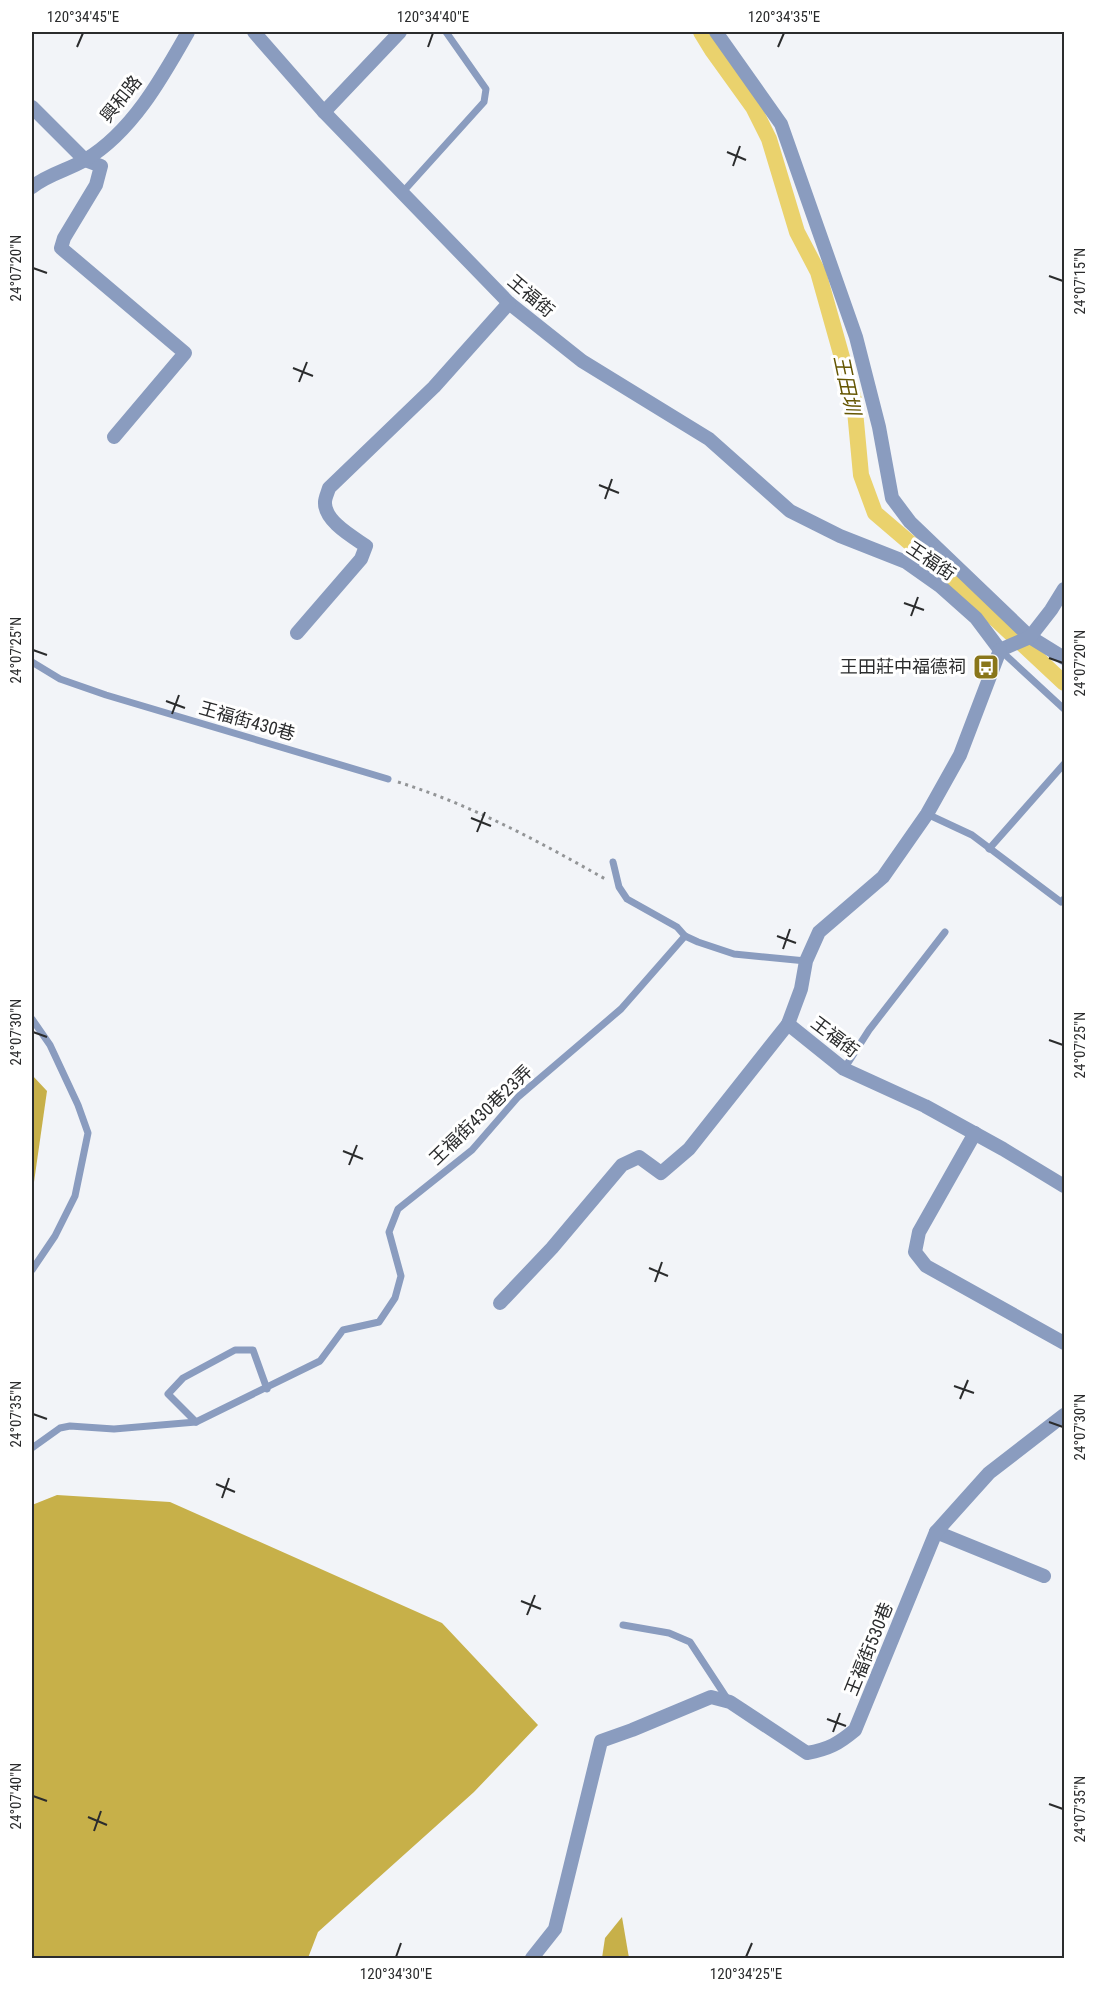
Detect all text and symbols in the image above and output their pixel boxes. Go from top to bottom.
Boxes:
text: 120°34'45"E [47,8,119,26]
text: 120°34'40"E [397,8,469,26]
text: 120°34'35"E [748,8,820,26]
street label: 興和路 [95,71,146,126]
text: 24°07'20"N [7,235,25,301]
text: 24°07'15"N [1071,248,1089,314]
street label: 王福街 [504,270,559,321]
water label: 王田圳 [829,353,866,420]
street label: 王福街 [903,537,960,584]
text: 24°07'25"N [7,617,25,683]
text: 24°07'20"N [1071,630,1089,696]
bus stop icon: 王田莊中福德祠 [971,652,1001,682]
place label: 王田莊中福德祠 [840,656,966,677]
street label: 王福街430巷 [197,697,297,744]
text: 24°07'30"N [7,999,25,1065]
street label: 王福街 [807,1012,863,1061]
text: 24°07'25"N [1071,1012,1089,1078]
street label: 王福街430巷23弄 [425,1060,536,1169]
text: 24°07'35"N [7,1381,25,1447]
text: 24°07'30"N [1071,1394,1089,1460]
street label: 王福街530巷 [840,1599,897,1698]
text: 24°07'40"N [7,1763,25,1829]
text: 24°07'35"N [1071,1776,1089,1842]
text: 120°34'30"E [360,1965,432,1983]
text: 120°34'25"E [710,1965,782,1983]

